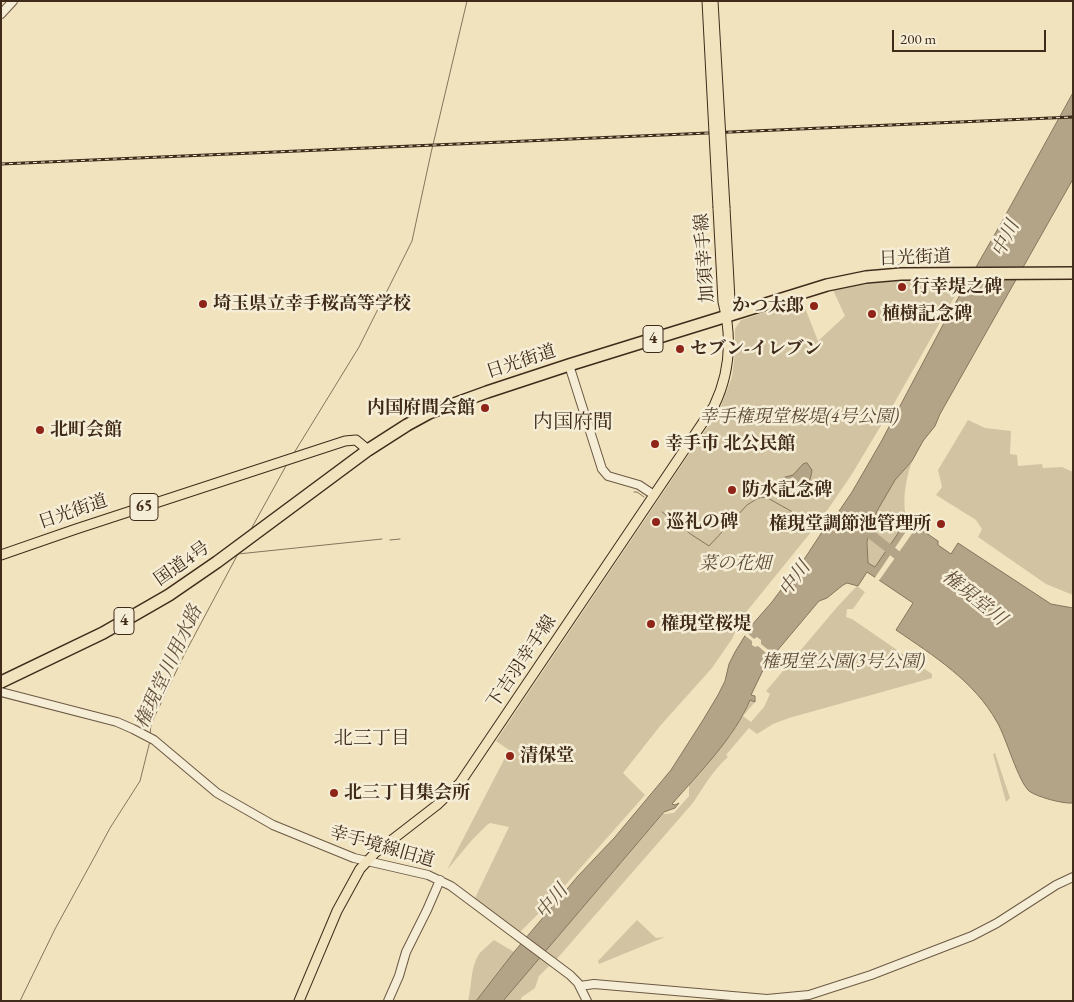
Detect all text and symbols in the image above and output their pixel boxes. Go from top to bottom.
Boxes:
scale bar [894,20,1048,52]
text: 200 m [900,29,936,48]
street label: 加須幸手線 [691,212,719,304]
water label: 中川 [987,217,1025,261]
street label: 日光街道 [879,246,951,270]
place label: 行幸堤之碑 [912,276,1002,298]
marker: 行幸堤之碑 [896,281,908,293]
place label: 埼玉県立幸手桜高等学校 [213,293,411,315]
place label: かつ太郎 [732,295,804,317]
marker: 埼玉県立幸手桜高等学校 [197,298,209,310]
marker: かつ太郎 [808,300,820,312]
place label: 植樹記念碑 [882,303,972,325]
marker: 植樹記念碑 [866,308,878,320]
road number: 4 [643,326,663,352]
place label: セブン-イレブン [690,338,822,360]
street label: 日光街道 [483,341,559,383]
marker: セブン-イレブン [674,343,686,355]
place label: 内国府間会館 [367,397,475,419]
marker: 内国府間会館 [479,402,491,414]
park label: 幸手権現堂桜堤(4号公園) [699,406,899,428]
district label: 内国府間 [533,411,613,435]
place label: 北町会館 [50,419,122,441]
marker: 北町会館 [34,424,46,436]
place label: 幸手市 北公民館 [665,433,795,455]
marker: 幸手市 北公民館 [649,438,661,450]
place label: 防水記念碑 [742,479,832,501]
marker: 防水記念碑 [726,484,738,496]
street label: 日光街道 [35,490,111,534]
road number: 65 [130,494,158,520]
place label: 巡礼の碑 [666,511,738,533]
place label: 権現堂調節池管理所 [769,513,931,535]
marker: 巡礼の碑 [650,516,662,528]
marker: 権現堂調節池管理所 [935,518,947,530]
street label: 国道4号 [150,537,214,591]
park label: 菜の花畑 [699,553,771,575]
water label: 中川 [774,557,816,601]
water label: 権現堂川 [937,565,1011,631]
water label: 権現堂川用水路 [131,602,207,732]
road number: 4 [114,608,134,634]
street label: 下吉羽幸手線 [483,611,561,713]
place label: 権現堂桜堤 [661,613,751,635]
marker: 権現堂桜堤 [645,618,657,630]
park label: 権現堂公園(3号公園) [761,651,925,673]
district label: 北三丁目 [334,728,410,750]
place label: 清保堂 [520,745,574,767]
marker: 清保堂 [504,750,516,762]
place label: 北三丁目集会所 [344,782,470,804]
marker: 北三丁目集会所 [328,787,340,799]
street label: 幸手境線旧道 [327,822,437,872]
water label: 中川 [531,880,573,924]

